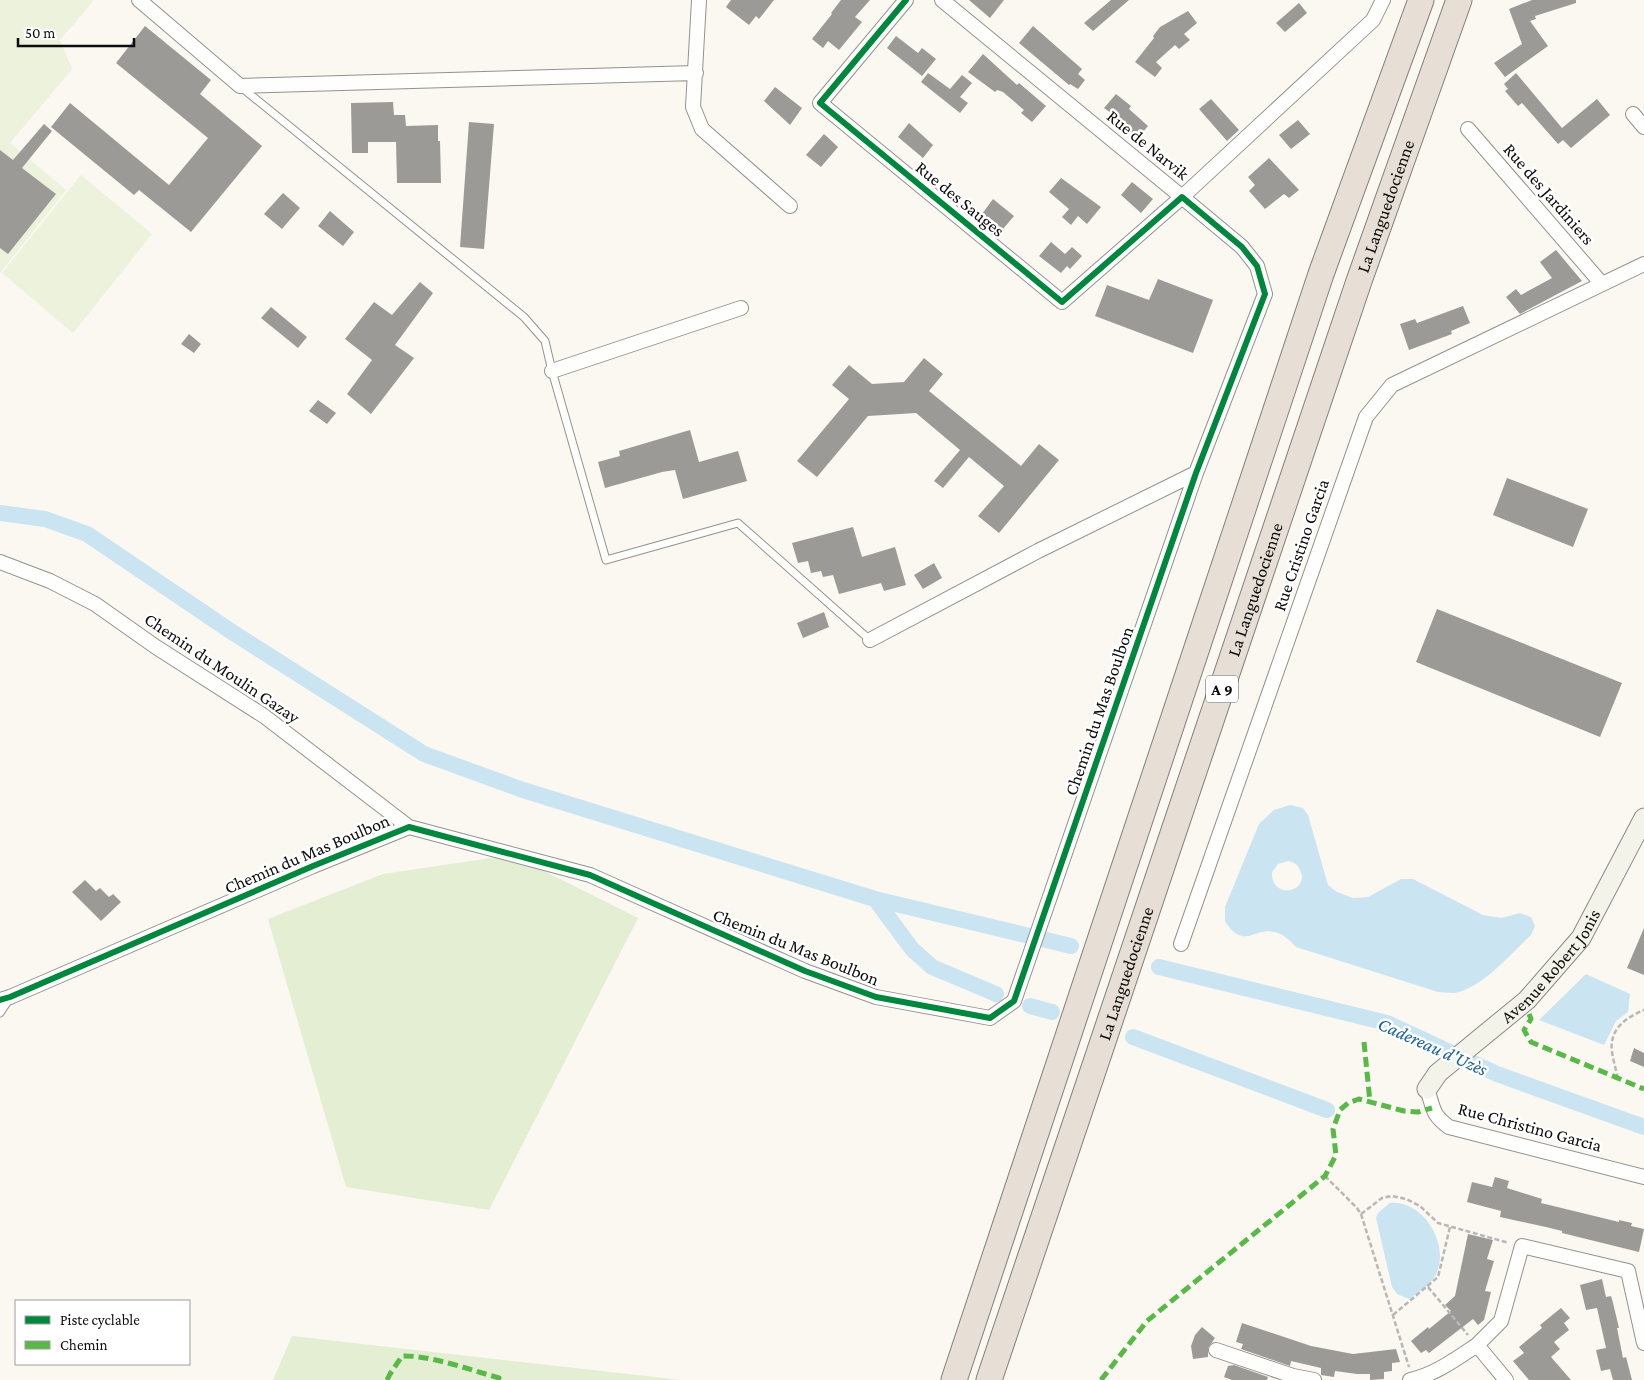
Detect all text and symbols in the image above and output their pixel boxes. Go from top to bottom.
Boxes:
scale bar [18,15,134,47]
text: 50 m [25,25,55,41]
street label: Rue de Narvik [1103,106,1193,184]
street label: La Languedocienne [1353,137,1418,275]
street label: Rue des Jardiniers [1499,139,1599,249]
street label: Rue des Sauges [912,157,1008,241]
street label: Rue Cristino Garcia [1269,476,1333,614]
street label: La Languedocienne [1223,520,1287,659]
street label: Chemin du Moulin Gazay [141,609,304,728]
street label: Chemin du Mas Boulbon [1061,624,1137,798]
road number: A 9 [1206,676,1238,702]
street label: Chemin du Mas Boulbon [221,810,393,898]
street label: Chemin du Mas Boulbon [710,904,882,990]
street label: La Languedocienne [1094,904,1158,1043]
street label: Avenue Robert Jonis [1497,906,1604,1027]
water label: Cadereau d'Uzès [1375,1013,1491,1080]
street label: Rue Christino Garcia [1456,1098,1604,1156]
legend [15,1300,190,1365]
text: Piste cyclable [60,1312,140,1329]
text: Chemin [60,1337,108,1353]

